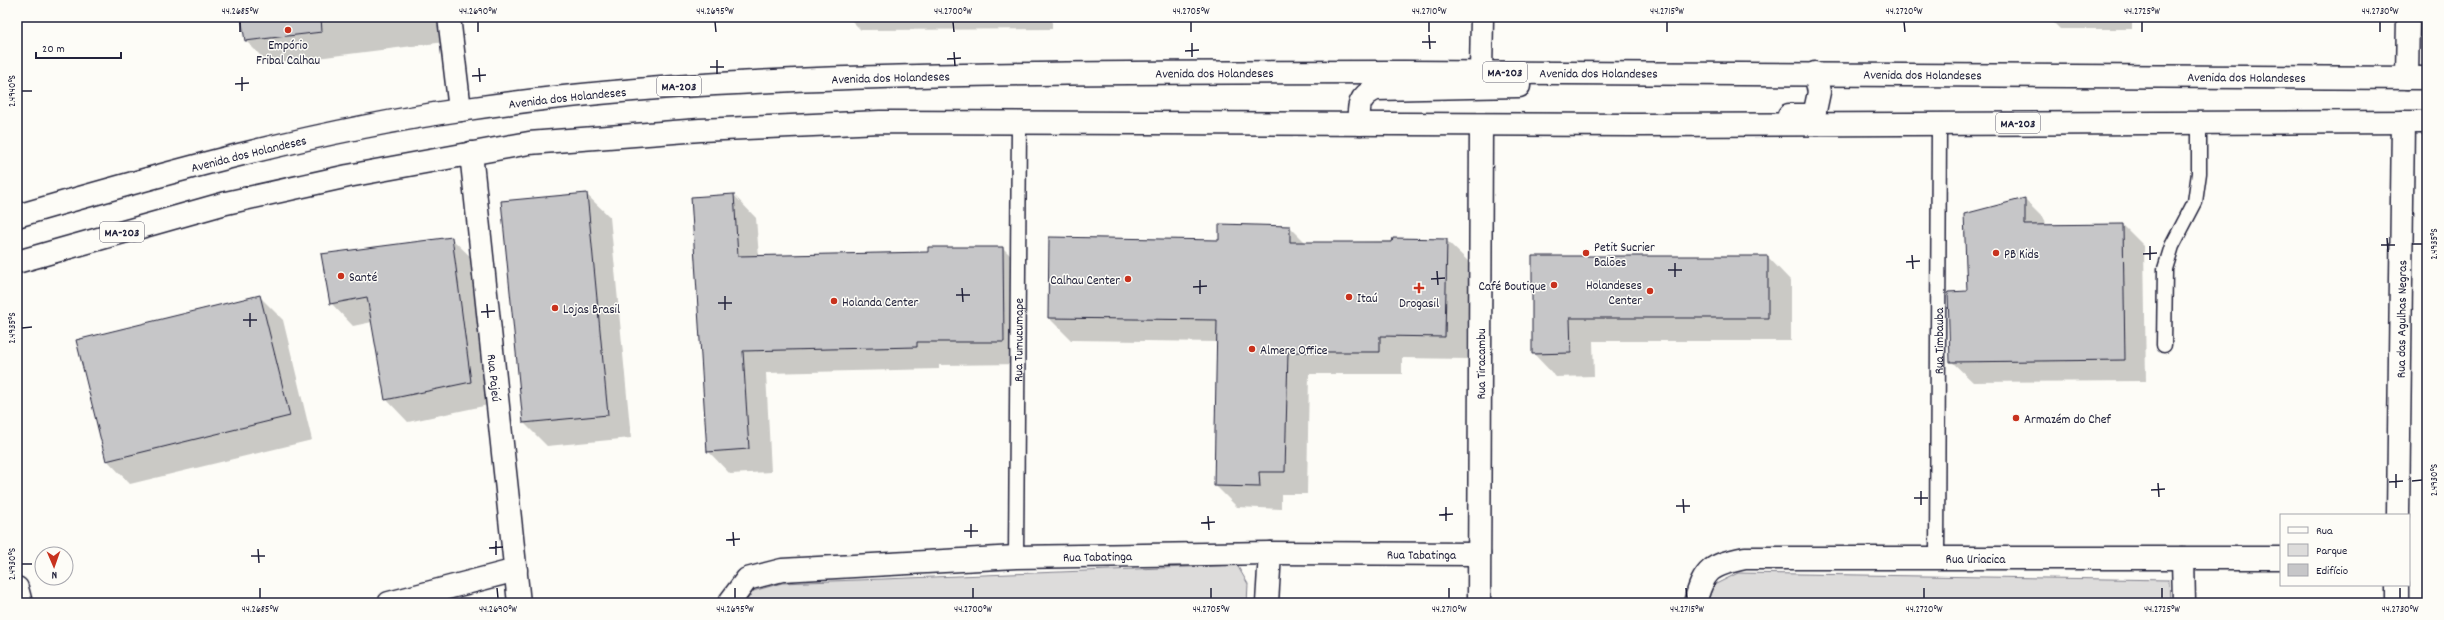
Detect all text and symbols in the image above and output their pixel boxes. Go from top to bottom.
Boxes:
text: 44.2685°W [222,5,259,19]
text: 44.2690°W [459,5,497,19]
text: 44.2695°W [696,5,734,19]
text: 44.2700°W [934,5,972,19]
text: 44.2705°W [1172,5,1210,19]
text: 44.2710°W [1412,5,1447,19]
text: 44.2715°W [1650,5,1684,19]
text: 44.2720°W [1886,5,1923,19]
text: 44.2725°W [2124,5,2160,19]
text: 44.2730°W [2362,5,2399,19]
marker: Empório Fribal Calhau [283,25,293,35]
scale bar [36,34,121,60]
place label: Empório Fribal Calhau [256,37,320,71]
text: 20 m [42,41,65,58]
road number: MA-203 [1483,62,1527,82]
street label: Avenida dos Holandeses [1155,65,1274,85]
street label: Avenida dos Holandeses [1539,65,1658,85]
street label: Avenida dos Holandeses [1863,67,1982,86]
street label: Avenida dos Holandeses [831,68,950,90]
street label: Avenida dos Holandeses [2187,69,2306,89]
text: 2.4940°S [6,75,20,107]
road number: MA-203 [657,76,701,96]
street label: Avenida dos Holandeses [508,84,627,115]
road number: MA-203 [1996,113,2040,133]
street label: Avenida dos Holandeses [189,132,309,179]
road number: MA-203 [100,222,144,242]
text: 2.4935°S [2428,228,2442,260]
place label: Petit Sucrier Balões [1594,239,1655,273]
place label: PB Kids [2004,246,2039,265]
marker: Petit Sucrier Balões [1581,248,1591,258]
marker: PB Kids [1991,248,2001,258]
street label: Rua das Agulhas Negras [2393,260,2413,378]
place label: Santé [349,269,378,288]
marker: Santé [336,271,346,281]
place label: Calhau Center [1050,272,1120,291]
marker: Calhau Center [1123,274,1133,284]
place label: Holandeses Center [1586,277,1642,311]
place label: Café Boutique [1478,278,1546,297]
marker: Café Boutique [1549,280,1559,290]
marker: Drogasil [1414,283,1424,293]
marker: Holandeses Center [1645,286,1655,296]
place label: Itaú [1357,290,1378,309]
marker: Itaú [1344,292,1354,302]
place label: Holanda Center [842,294,918,313]
place label: Drogasil [1399,295,1439,314]
marker: Holanda Center [829,296,839,306]
street label: Rua Tumucumape [1010,298,1030,382]
place label: Lojas Brasil [563,301,620,320]
marker: Lojas Brasil [550,303,560,313]
street label: Rua Timbauba [1931,307,1950,374]
text: 2.4935°S [6,312,20,344]
street label: Rua Tiracambu [1473,328,1492,400]
place label: Almere Office [1260,342,1328,361]
marker: Almere Office [1247,344,1257,354]
street label: Rua Pajeú [481,353,504,403]
place label: Armazém do Chef [2024,411,2111,430]
marker: Armazém do Chef [2011,413,2021,423]
text: 2.4930°S [2428,464,2442,496]
legend [2280,514,2410,586]
text: Rua [2316,523,2333,540]
text: Parque [2316,543,2347,560]
north arrow [34,546,74,586]
street label: Rua Tabatinga [1387,547,1457,566]
text: 2.4930°S [6,548,20,580]
street label: Rua Tabatinga [1063,548,1133,568]
street label: Rua Uriacica [1946,551,2006,570]
text: Edifício [2316,563,2348,580]
text: N [51,566,57,582]
text: 44.2685°W [242,603,279,617]
text: 44.2690°W [479,603,517,617]
text: 44.2695°W [716,603,754,617]
text: 44.2700°W [954,603,992,617]
text: 44.2705°W [1192,603,1230,617]
text: 44.2710°W [1432,603,1467,617]
text: 44.2715°W [1670,603,1704,617]
text: 44.2720°W [1906,603,1943,617]
text: 44.2725°W [2144,603,2180,617]
text: 44.2730°W [2382,603,2419,617]

